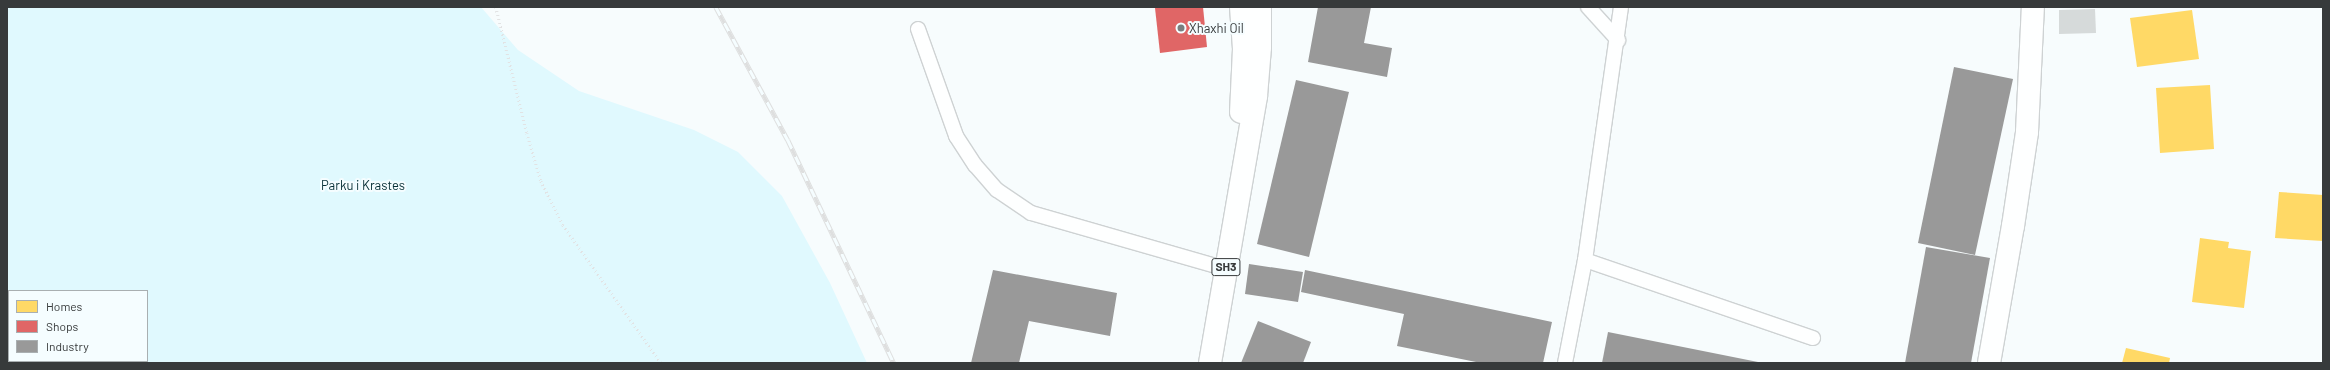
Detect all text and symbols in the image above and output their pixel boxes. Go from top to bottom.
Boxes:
place label: Xhaxhi Oil [1189,20,1244,36]
marker: Xhaxhi Oil [1176,23,1186,33]
park label: Parku i Krastes [321,177,405,193]
road number: SH3 [1211,257,1241,277]
legend [8,290,148,362]
text: Homes [46,299,82,313]
text: Shops [46,319,78,333]
text: Industry [46,339,89,353]

